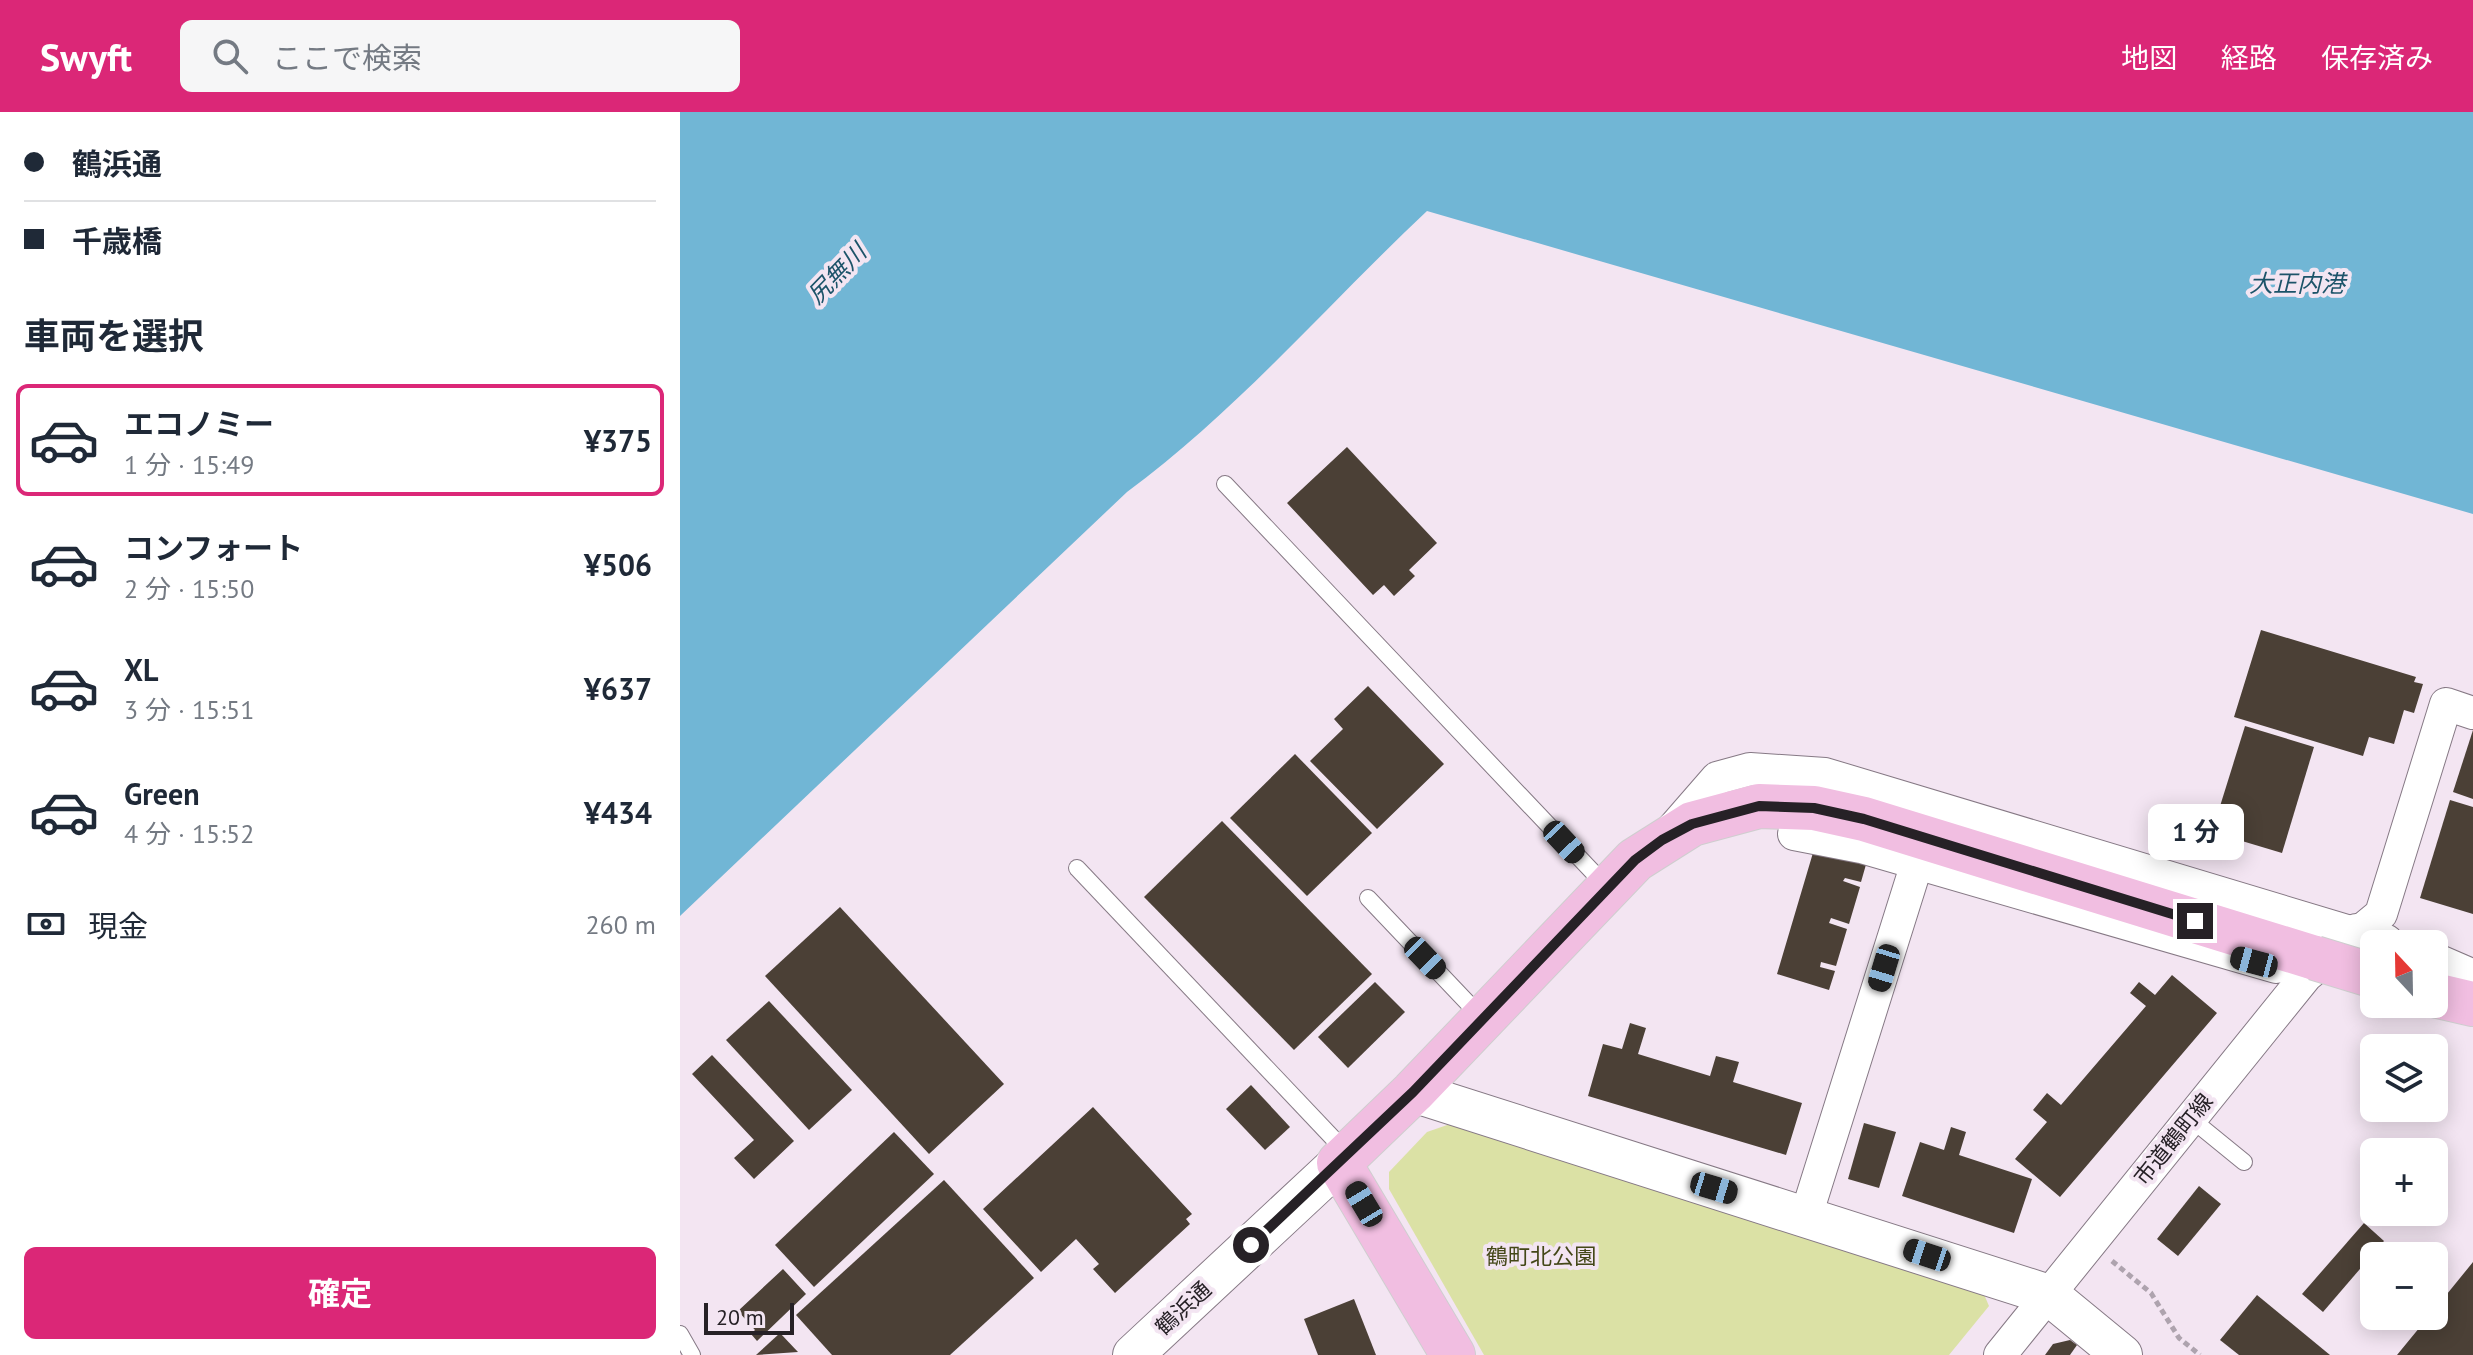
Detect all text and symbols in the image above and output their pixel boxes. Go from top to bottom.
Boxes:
search box [180,20,740,92]
text: Swyft [40,32,132,81]
icon: search [208,34,252,78]
text: ここで検索 [272,38,422,77]
text: 地図 [2121,39,2177,76]
text: 経路 [2221,39,2277,76]
text: 保存済み [2321,39,2433,76]
text: 鶴浜通 [72,144,162,183]
text: 千歳橋 [72,221,162,260]
water label: 尻無川 [800,235,875,310]
water label: 大正内港 [2249,268,2348,299]
text: 車両を選択 [24,312,204,359]
icon: car [28,404,100,476]
text: エコノミー [124,404,274,443]
text: ¥375 [584,421,652,460]
text: 1 分 · 15:49 [124,448,254,481]
icon: car [28,528,100,600]
text: コンフォート [124,528,303,567]
text: ¥506 [584,545,652,584]
text: 2 分 · 15:50 [124,572,254,605]
text: XL [124,650,158,689]
icon: car [28,652,100,724]
text: ¥637 [584,669,652,708]
text: 3 分 · 15:51 [124,693,254,726]
text: Green [124,774,199,813]
icon: car [28,776,100,848]
text: ¥434 [584,793,652,832]
callout: 1 分 [2147,805,2243,861]
text: 1 分 [2172,815,2220,848]
car [1539,816,1589,868]
text: 4 分 · 15:52 [124,817,254,850]
icon: cash [24,902,68,946]
route end [2177,903,2213,939]
text: 現金 [88,906,148,945]
text: 260 m [585,908,656,941]
north arrow [2360,930,2448,1018]
map controls [2360,930,2448,1330]
car [1400,932,1450,984]
car [1866,942,1902,994]
car [2228,944,2280,980]
button: layers [2360,1034,2448,1122]
street label: 市道鶴町線 [2128,1087,2218,1191]
button: + [2360,1138,2448,1226]
car [1688,1170,1740,1206]
car [1341,1177,1387,1231]
route start [1233,1227,1269,1263]
car [1900,1236,1954,1274]
park label: 鶴町北公園 [1486,1242,1596,1270]
button: − [2360,1242,2448,1330]
button: 確定 [24,1247,656,1339]
street label: 鶴浜通 [1149,1275,1217,1341]
scale bar [704,1299,794,1335]
text: 20 m [716,1303,764,1331]

